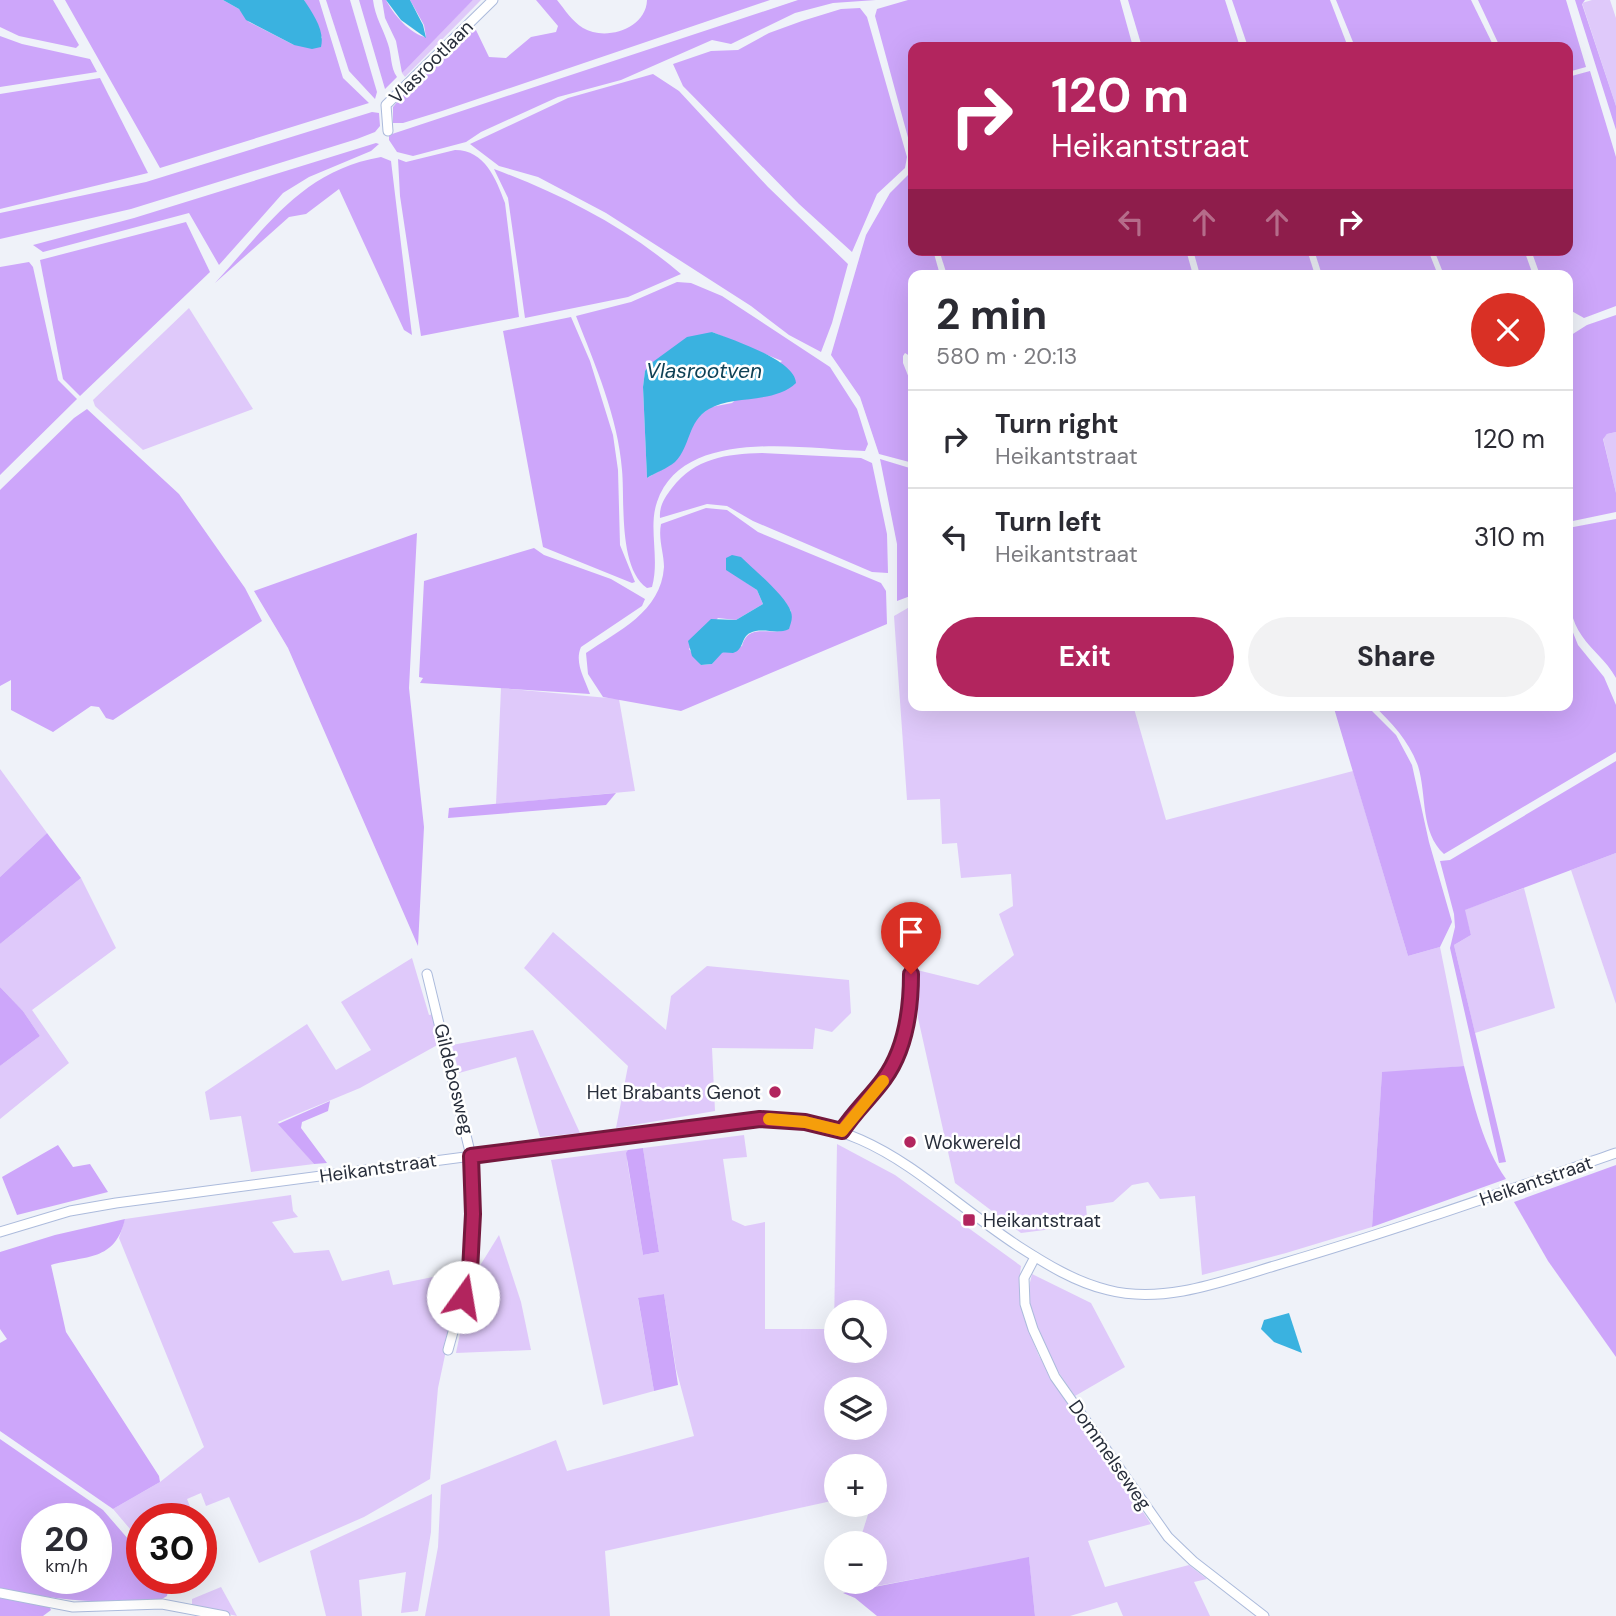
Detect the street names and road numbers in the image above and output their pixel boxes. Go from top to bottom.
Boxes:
street label: Vlasrootlaan [384,15,478,109]
street label: Gildebosweg [428,1021,480,1138]
street label: Heikantstraat [318,1147,438,1189]
street label: Heikantstraat [1476,1150,1596,1212]
street label: Dommelseweg [1063,1395,1157,1515]

